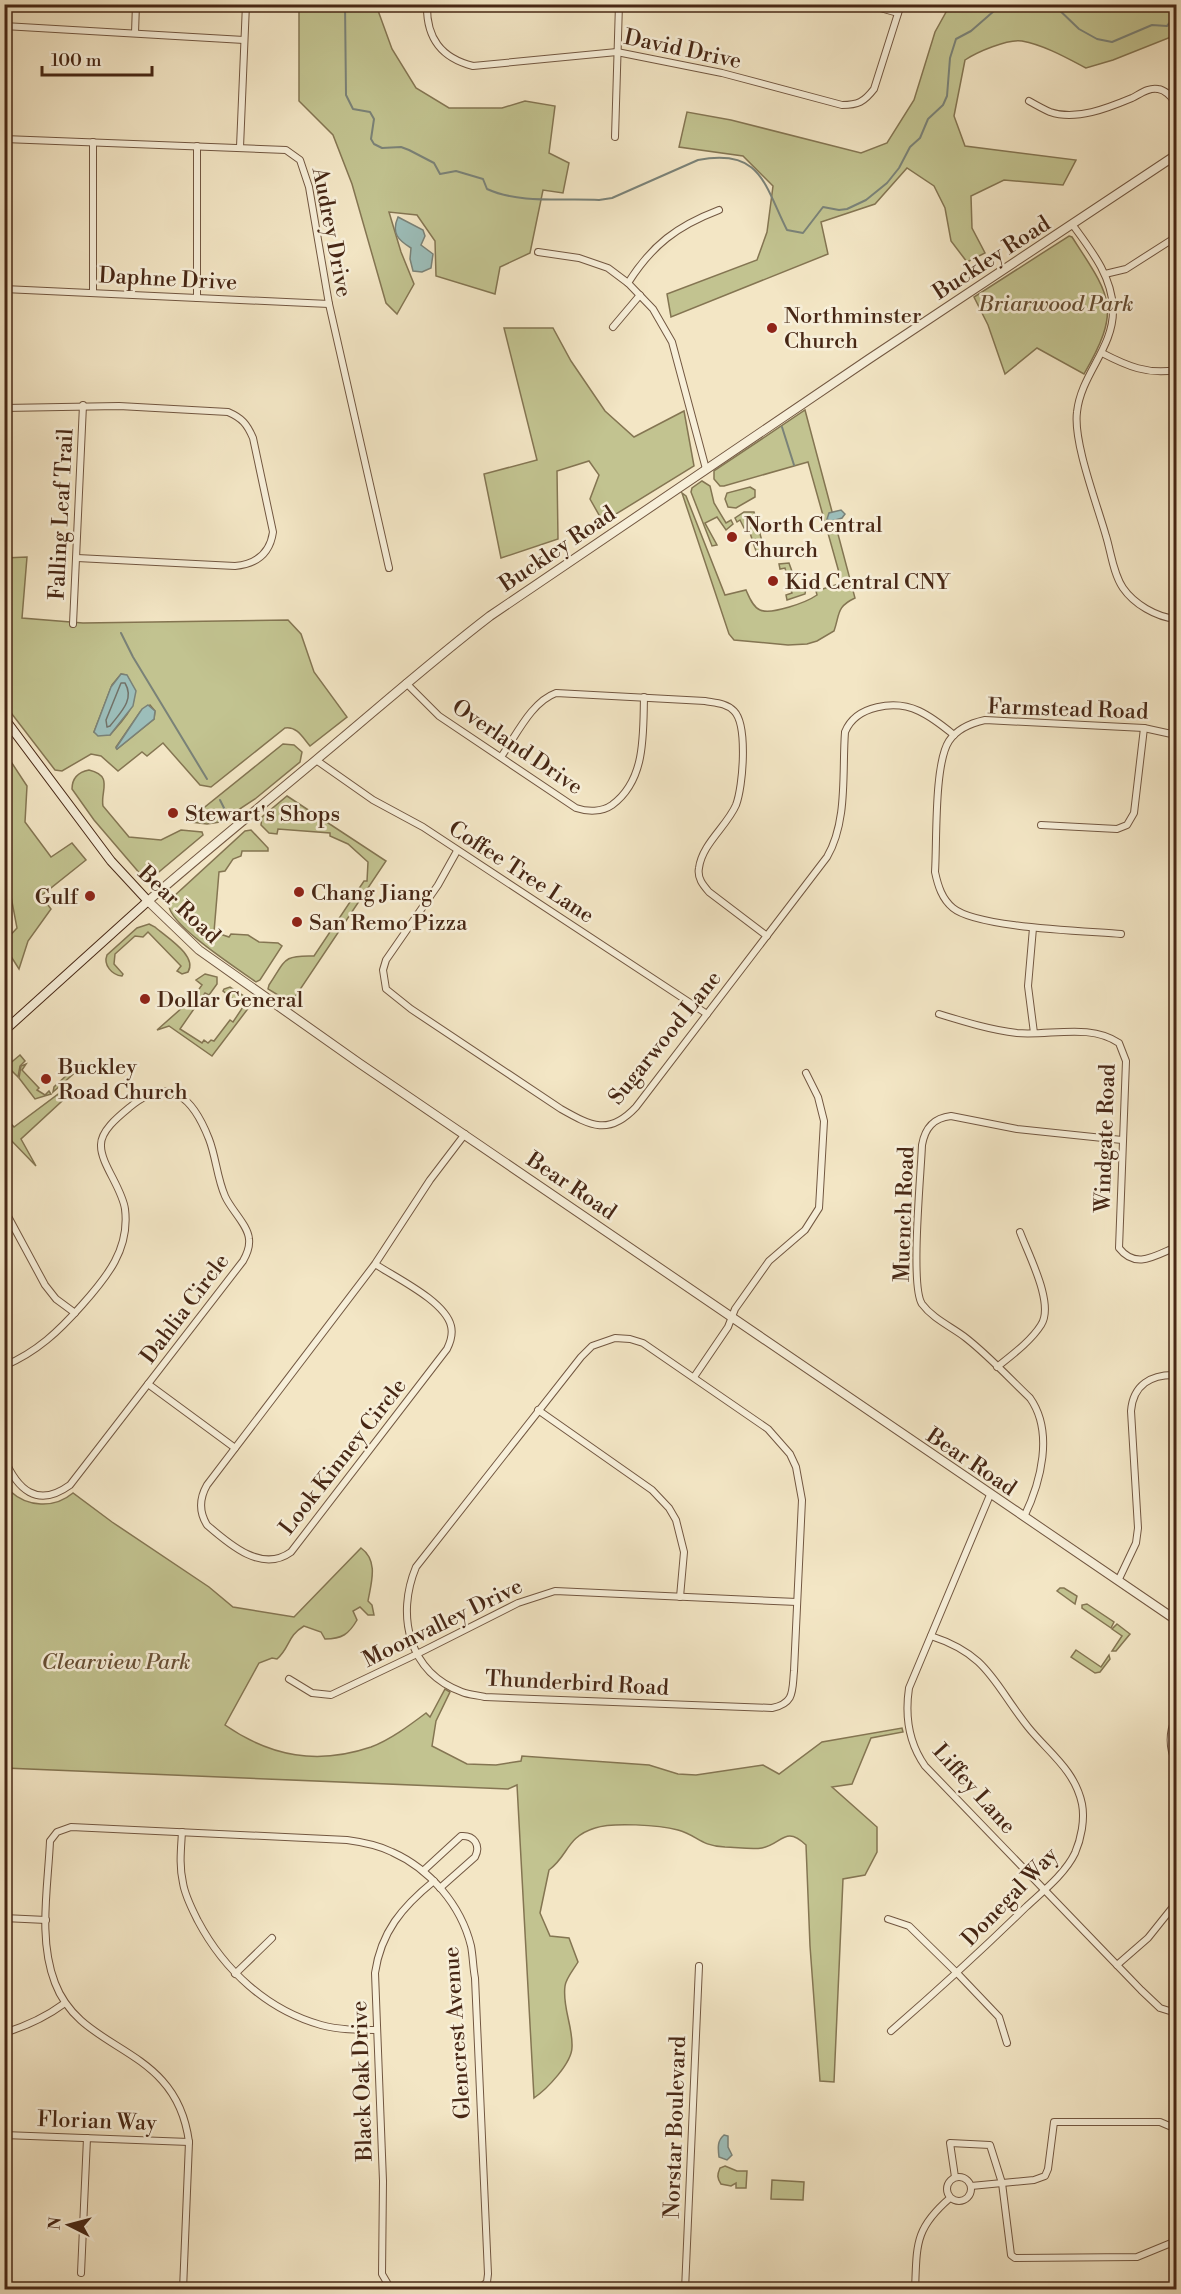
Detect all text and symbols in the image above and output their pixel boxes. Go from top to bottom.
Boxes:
street label: David Drive [622,24,744,75]
scale bar [42,39,152,77]
text: 100 m [51,49,102,72]
street label: Audrey Drive [306,164,357,299]
street label: Buckley Road [927,210,1056,307]
street label: Daphne Drive [98,262,238,297]
park label: Briarwood Park [978,291,1133,318]
place label: Northminster Church [784,303,921,355]
marker: Northminster Church [765,321,779,335]
street label: Falling Leaf Trail [44,427,79,601]
street label: Buckley Road [494,500,622,599]
place label: North Central Church [744,512,883,564]
marker: North Central Church [725,530,739,544]
place label: Kid Central CNY [785,569,952,596]
marker: Kid Central CNY [766,574,780,588]
street label: Farmstead Road [987,693,1149,726]
street label: Overland Drive [447,694,588,801]
place label: Stewart's Shops [185,801,340,828]
marker: Stewart's Shops [166,806,180,820]
street label: Coffee Tree Lane [443,815,599,929]
street label: Bear Road [131,859,226,950]
place label: Chang Jiang [311,880,433,907]
place label: Gulf [35,884,79,911]
marker: Chang Jiang [292,885,306,899]
marker: Gulf [83,889,97,903]
place label: San Remo Pizza [309,910,468,937]
marker: San Remo Pizza [290,915,304,929]
street label: Sugarwood Lane [603,965,727,1110]
place label: Dollar General [157,987,304,1014]
marker: Dollar General [138,992,152,1006]
place label: Buckley Road Church [57,1054,188,1106]
street label: Windgate Road [1089,1063,1122,1214]
marker: Buckley Road Church [39,1072,53,1086]
street label: Muench Road [889,1145,920,1282]
street label: Bear Road [520,1146,622,1226]
street label: Dahlia Circle [135,1248,235,1369]
street label: Look Kinney Circle [274,1373,413,1541]
street label: Bear Road [920,1422,1022,1502]
street label: Moonvalley Drive [358,1573,527,1674]
park label: Clearview Park [42,1649,190,1676]
street label: Thunderbird Road [484,1665,670,1702]
street label: Liffey Lane [926,1738,1021,1840]
street label: Donegal Way [956,1842,1064,1952]
street label: Glencrest Avenue [438,1946,477,2120]
street label: Black Oak Drive [346,2000,379,2163]
street label: Norstar Boulevard [659,2035,692,2219]
street label: Florian Way [37,2106,157,2137]
north arrow [39,2195,99,2255]
text: N [44,2216,66,2231]

